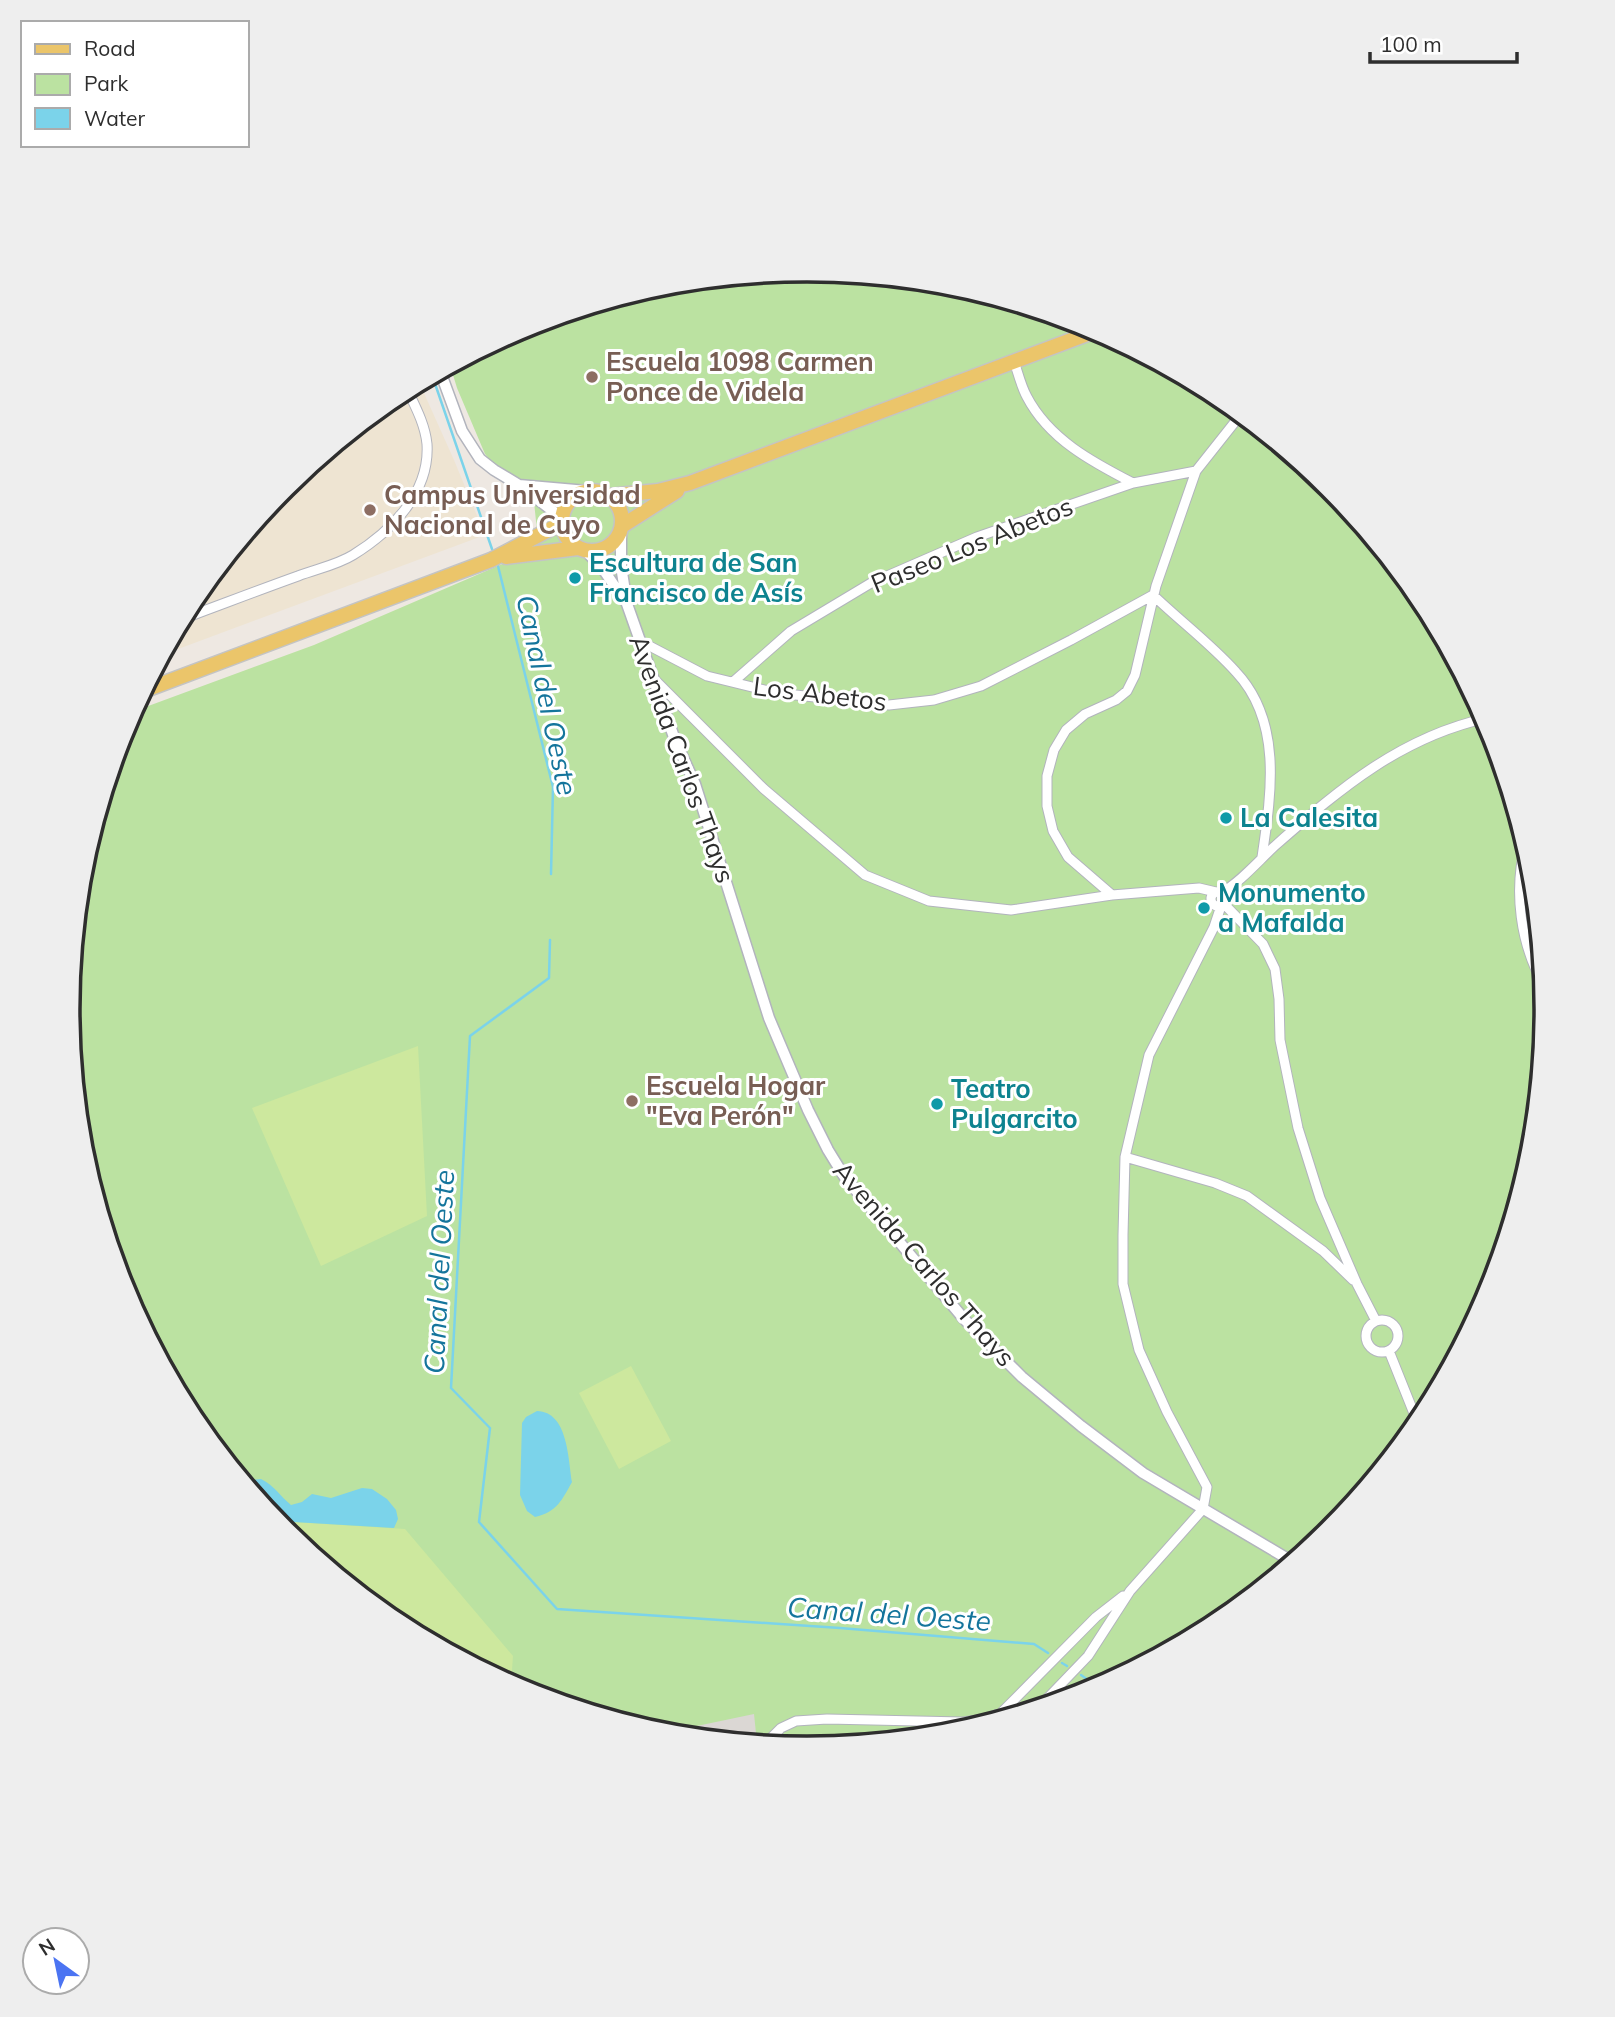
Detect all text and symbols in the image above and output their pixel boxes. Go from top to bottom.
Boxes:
legend [21,21,248,147]
scale bar [1370,21,1517,65]
text: 100 m [1380,31,1442,57]
text: Road [84,35,135,61]
text: Park [84,70,128,96]
text: Water [84,105,145,131]
place label: Escuela 1098 Carmen Ponce de Videla [606,345,874,408]
marker: Escuela 1098 Carmen Ponce de Videla [584,369,600,385]
place label: Campus Universidad Nacional de Cuyo [384,478,641,541]
street label: Paseo Los Abetos [866,489,1078,600]
marker: Campus Universidad Nacional de Cuyo [362,502,378,518]
place label: Escultura de San Francisco de Asís [589,546,803,609]
marker: Escultura de San Francisco de Asís [567,570,583,586]
water label: Canal del Oeste [509,591,586,798]
street label: Avenida Carlos Thays [622,630,743,887]
street label: Los Abetos [751,669,889,718]
place label: La Calesita [1240,801,1378,834]
marker: La Calesita [1218,810,1234,826]
place label: Monumento a Mafalda [1218,876,1366,939]
marker: Monumento a Mafalda [1196,900,1212,916]
place label: Escuela Hogar "Eva Perón" [646,1069,826,1132]
place label: Teatro Pulgarcito [951,1072,1078,1135]
marker: Escuela Hogar "Eva Perón" [624,1093,640,1109]
marker: Teatro Pulgarcito [929,1096,945,1112]
street label: Avenida Carlos Thays [826,1154,1023,1373]
water label: Canal del Oeste [416,1169,461,1375]
water label: Canal del Oeste [786,1589,992,1638]
north arrow [21,1926,91,1996]
text: N [34,1933,59,1961]

